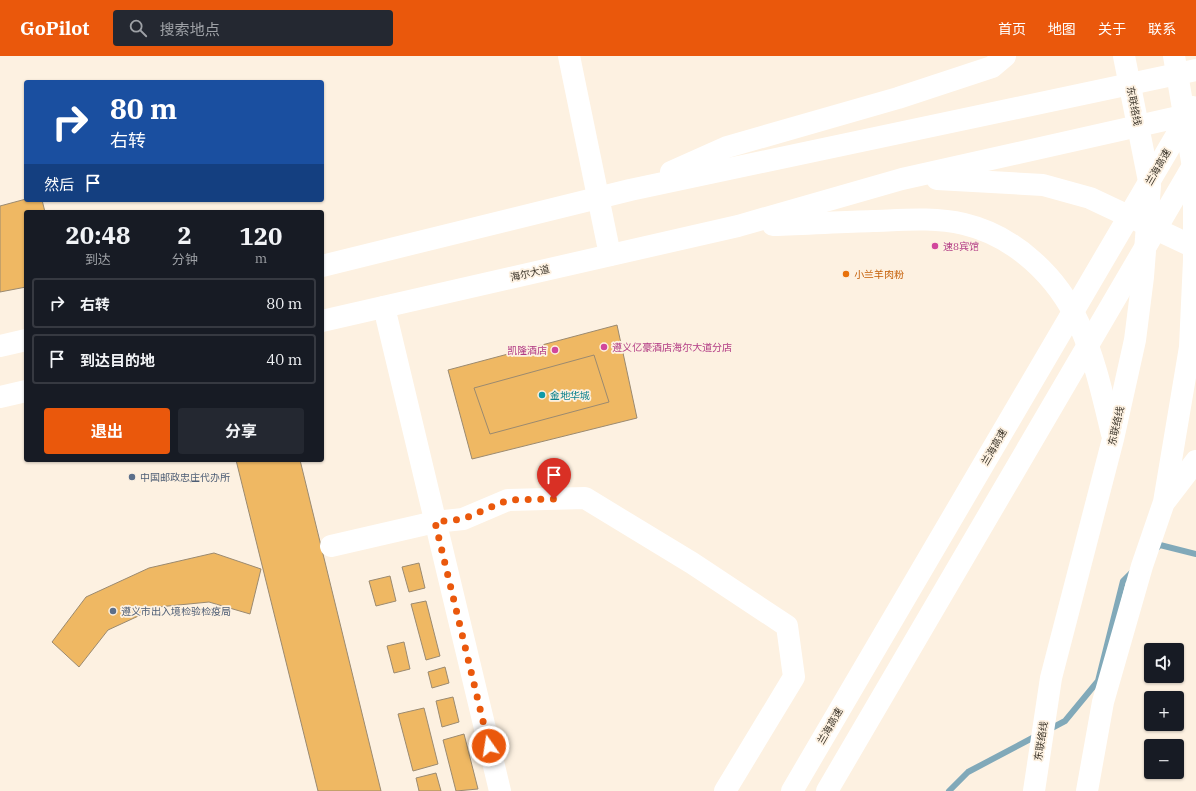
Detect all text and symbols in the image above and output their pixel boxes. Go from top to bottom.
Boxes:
search box [113,10,393,46]
text: GoPilot [20,16,89,40]
icon: search [127,17,149,39]
text: 搜索地点 [159,20,219,39]
text: 首页 [998,20,1026,38]
text: 地图 [1048,20,1076,38]
text: 关于 [1098,20,1126,38]
text: 联系 [1148,20,1176,38]
street label: 东联络线 [1124,85,1144,127]
text: 80 m [110,90,177,127]
icon: right [44,96,96,148]
text: 右转 [110,129,146,152]
street label: 兰海高速 [1142,146,1174,188]
icon: arrive [82,172,104,194]
text: 然后 [44,175,74,194]
text: 20:48 [65,219,130,251]
text: 2 [178,219,192,251]
text: 120 [239,220,283,252]
place label: 速8宾馆 [943,240,979,253]
marker: 速8宾馆 [930,241,940,251]
text: m [255,250,267,267]
text: 到达 [85,251,111,268]
text: 分钟 [172,251,198,268]
street label: 海尔大道 [509,262,551,284]
place label: 小兰羊肉粉 [854,268,904,281]
marker: 小兰羊肉粉 [841,269,851,279]
icon: right [46,292,68,314]
text: 80 m [266,294,302,313]
text: 右转 [80,295,110,314]
place label: 遵义亿豪酒店海尔大道分店 [612,341,732,354]
marker: 遵义亿豪酒店海尔大道分店 [599,342,609,352]
place label: 凯隆酒店 [507,344,547,357]
marker: 凯隆酒店 [550,345,560,355]
icon: arrive [46,348,68,370]
text: 40 m [266,350,302,369]
text: 到达目的地 [80,351,155,370]
place label: 金地华城 [550,389,590,402]
marker: 金地华城 [537,390,547,400]
street label: 东联络线 [1105,405,1127,447]
button: 退出 [44,408,170,454]
button: 分享 [178,408,304,454]
street label: 兰海高速 [978,426,1010,468]
pin [537,458,571,499]
icon: arrive [543,464,565,486]
place label: 中国邮政忠庄代办所 [140,471,230,484]
marker: 中国邮政忠庄代办所 [127,472,137,482]
place label: 遵义市出入境检验检疫局 [121,605,231,618]
marker: 遵义市出入境检验检疫局 [108,606,118,616]
map controls [1144,643,1184,779]
button: sound [1144,643,1184,683]
button: + [1144,691,1184,731]
street label: 兰海高速 [814,705,846,747]
street label: 东联络线 [1031,720,1051,762]
position arrow [468,725,510,767]
button: − [1144,739,1184,779]

